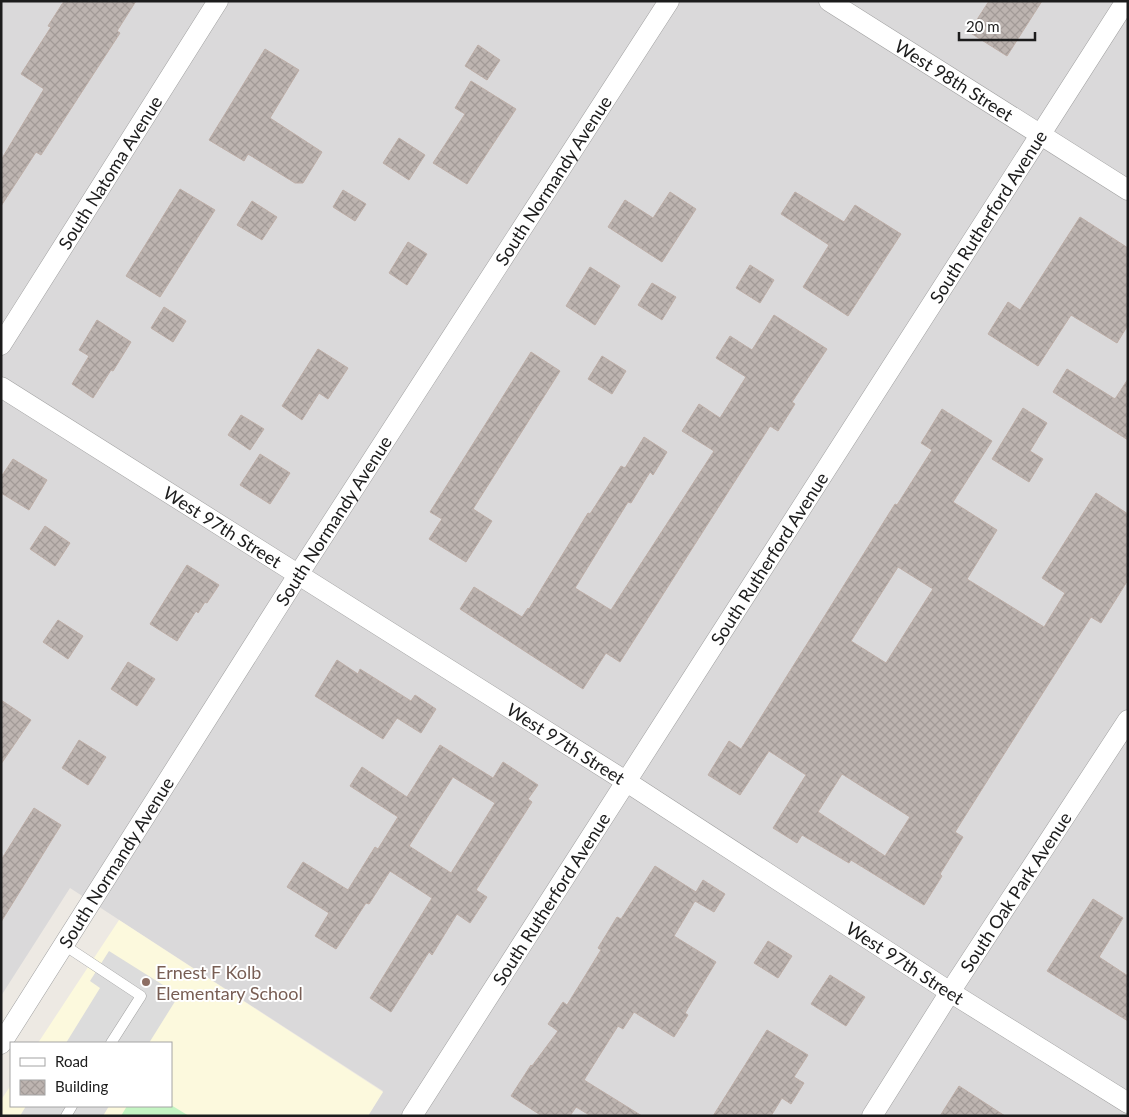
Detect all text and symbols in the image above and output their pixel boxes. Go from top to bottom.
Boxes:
scale bar [959,10,1035,42]
text: 20 m [966,17,1000,35]
street label: West 98th Street [891,35,1018,126]
street label: South Normandy Avenue [490,91,616,269]
street label: South Natoma Avenue [53,92,166,253]
street label: South Rutherford Avenue [925,126,1051,307]
street label: South Normandy Avenue [271,432,396,610]
street label: South Rutherford Avenue [706,468,832,649]
street label: West 97th Street [159,481,286,573]
street label: West 97th Street [503,698,630,789]
street label: South Normandy Avenue [54,773,178,952]
street label: South Rutherford Avenue [488,808,615,989]
street label: South Oak Park Avenue [955,808,1076,976]
street label: West 97th Street [842,917,968,1009]
place label: Ernest F Kolb Elementary School [156,961,303,1004]
marker: Ernest F Kolb Elementary School [140,976,152,988]
legend [10,1042,172,1107]
text: Road [55,1052,88,1070]
text: Building [55,1077,108,1095]

